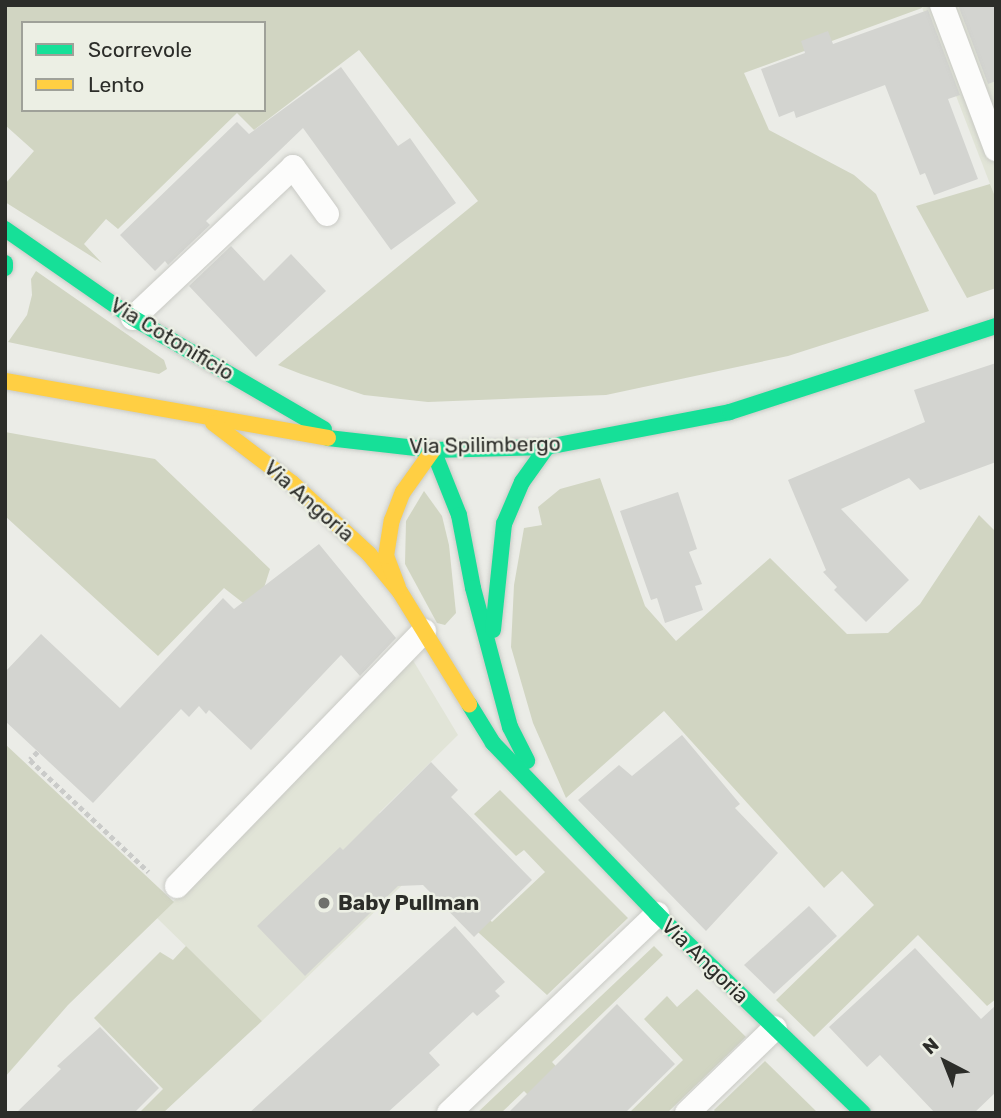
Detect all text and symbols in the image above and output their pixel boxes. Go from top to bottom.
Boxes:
legend [21,21,266,112]
text: Scorrevole [88,37,192,62]
text: Lento [88,72,144,97]
street label: Via Cotonificio [106,292,238,386]
street label: Via Spilimbergo [409,431,561,459]
street label: Via Angoria [259,455,359,547]
place label: Baby Pullman [338,890,480,916]
marker: Baby Pullman [316,895,332,911]
street label: Via Angoria [656,913,754,1009]
north arrow [910,1027,980,1097]
text: N [918,1033,943,1059]

